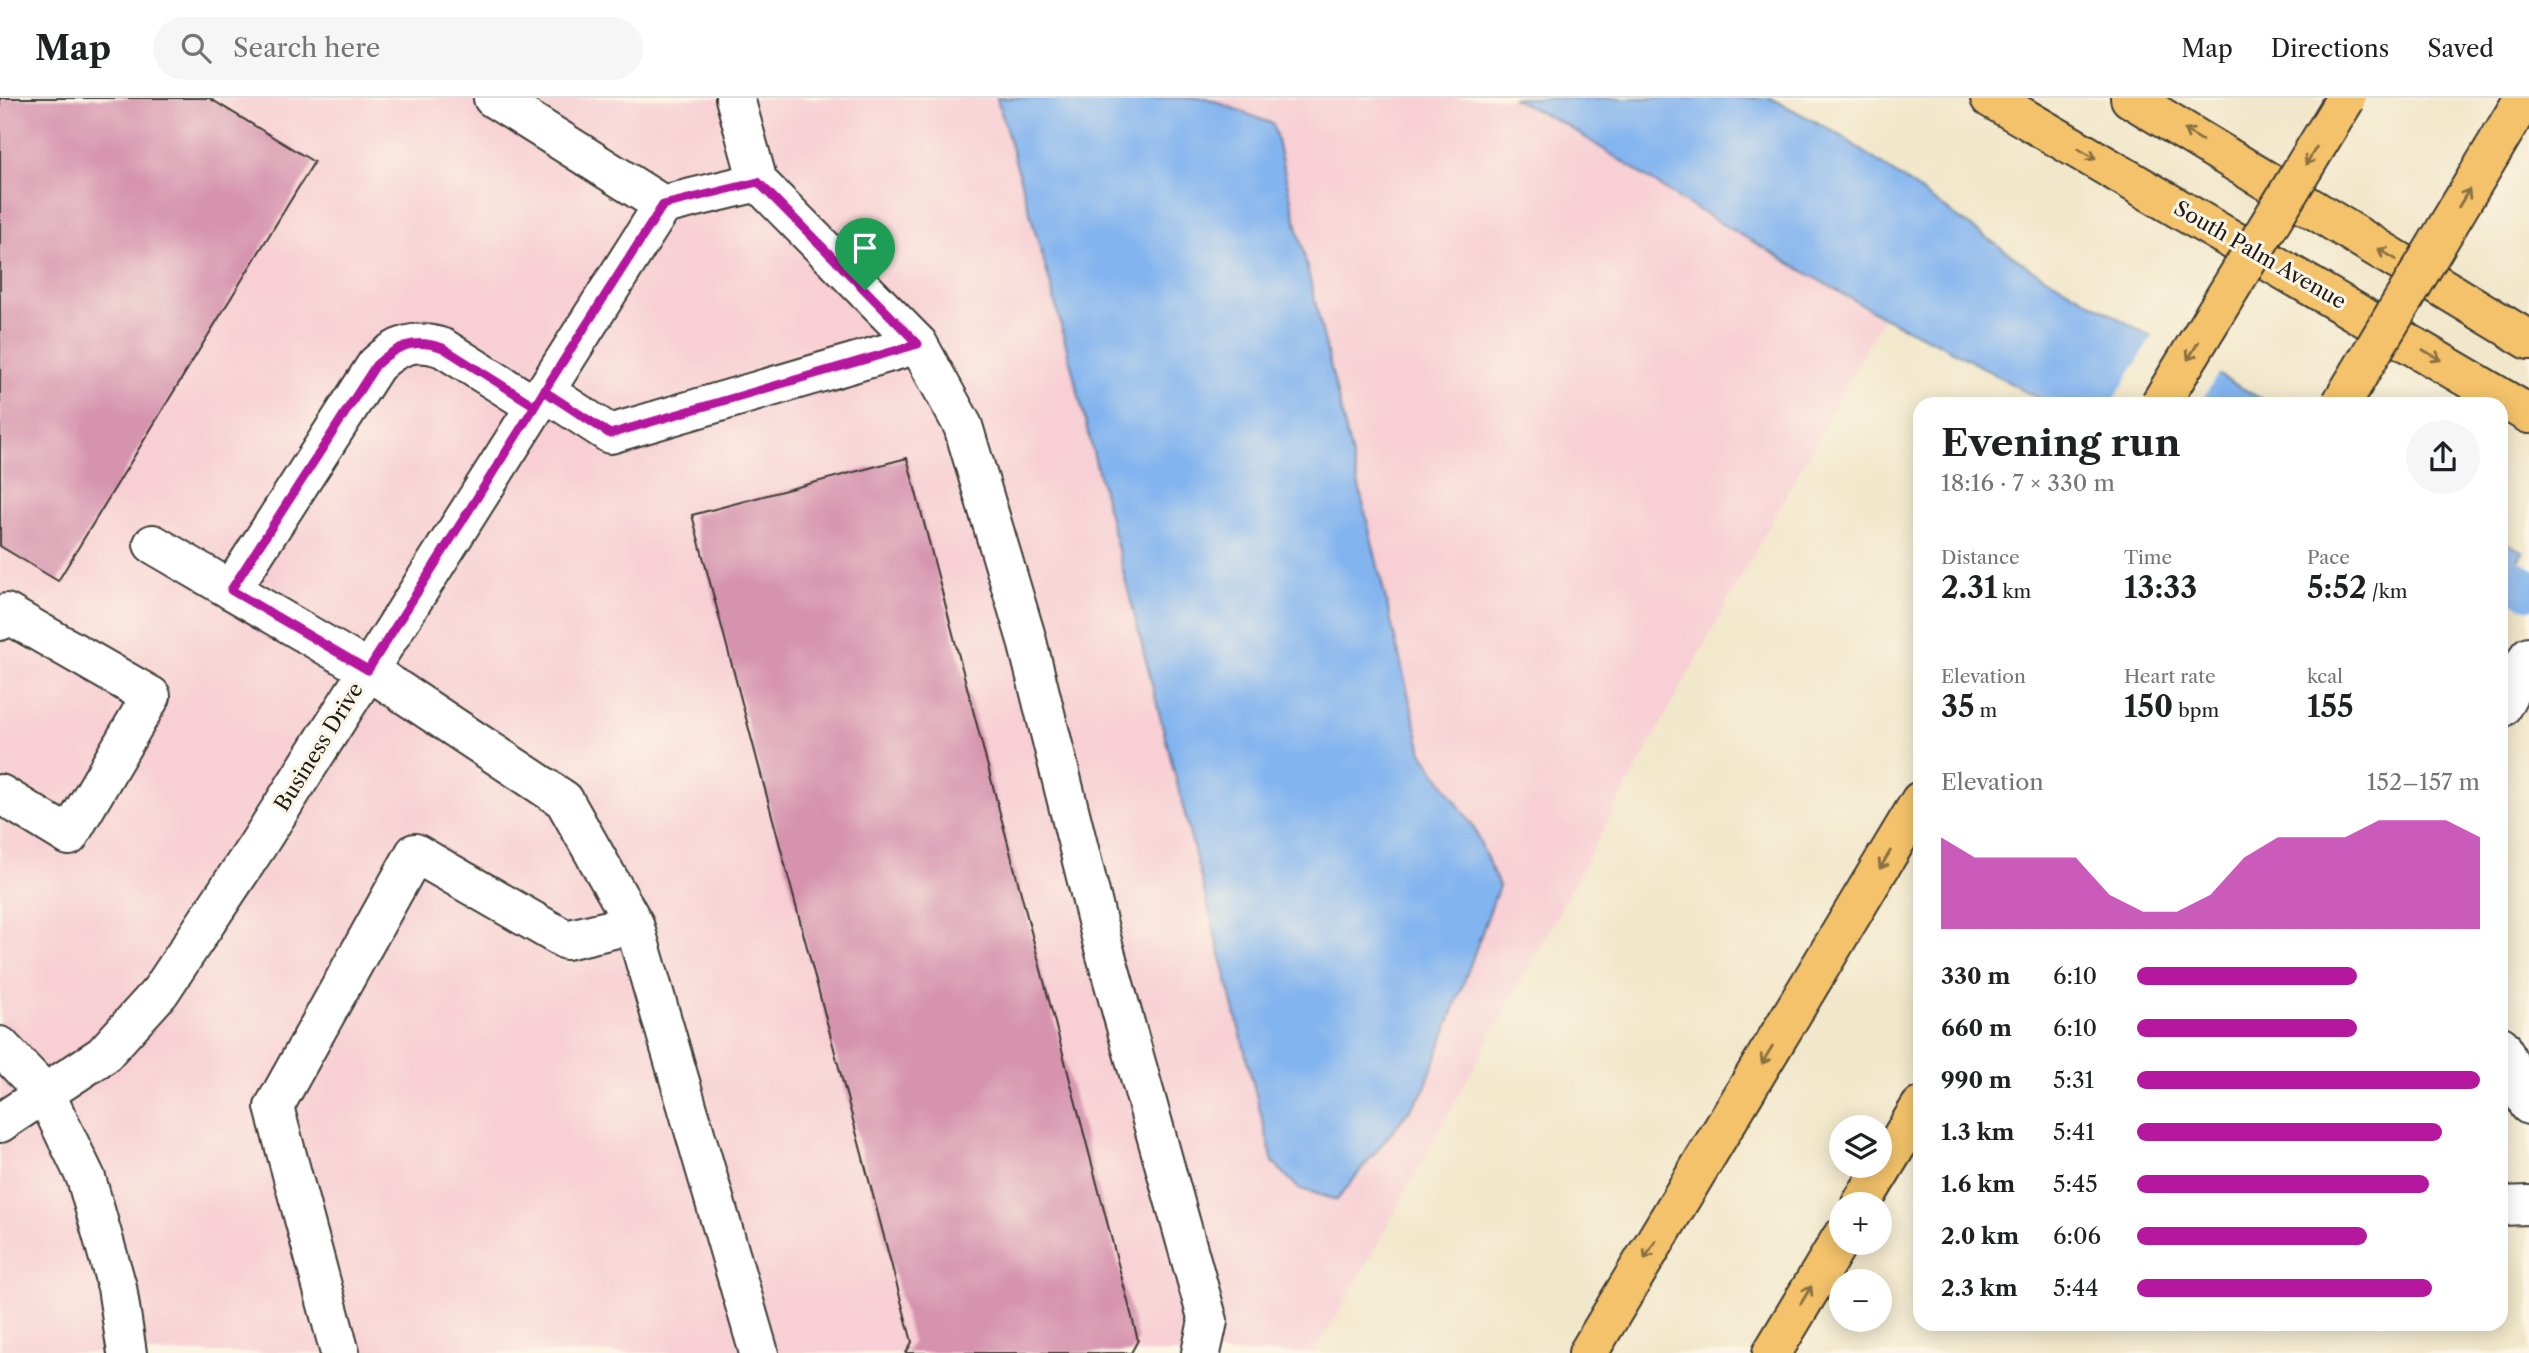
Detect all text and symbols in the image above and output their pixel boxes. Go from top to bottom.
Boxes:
search box [153,17,643,80]
text: Map [35,28,111,69]
icon: search [177,29,215,67]
text: Search here [233,32,380,64]
text: Map [2181,34,2233,63]
text: Directions [2271,34,2389,63]
text: Saved [2427,34,2494,63]
one-way arrow [2183,128,2203,142]
one-way arrow [2304,146,2318,166]
one-way arrow [2077,147,2097,161]
one-way arrow [2457,189,2471,209]
street label: South Palm Avenue [2170,195,2351,314]
pin [835,218,895,290]
icon: arrive [846,229,884,267]
one-way arrow [2378,246,2398,260]
one-way arrow [2185,340,2199,360]
one-way arrow [2421,348,2441,362]
text: Evening run [1941,419,2181,466]
button: share [2406,420,2480,494]
text: 18:16 · 7 × 330 m [1941,469,2115,497]
text: Distance [1941,546,2020,569]
text: Time [2124,546,2172,569]
text: Pace [2307,546,2350,569]
text: 2.31 [1941,569,1997,606]
text: 13:33 [2124,569,2197,606]
text: 5:52 [2307,569,2367,606]
text: km [1997,580,2031,603]
text: /km [2367,580,2407,603]
text: Elevation [1941,665,2026,688]
text: Heart rate [2124,665,2216,688]
text: kcal [2307,665,2343,688]
street label: Business Drive [269,678,368,815]
text: 35 [1941,688,1975,725]
text: 150 [2124,688,2173,725]
text: 155 [2307,688,2354,725]
text: m [1975,699,1997,722]
text: bpm [2173,699,2219,722]
text: Elevation [1941,768,2044,796]
text: 152–157 m [2367,768,2480,796]
one-way arrow [1877,849,1891,869]
text: 330 m [1941,962,2010,990]
text: 6:10 [2053,962,2097,990]
text: 660 m [1941,1014,2012,1042]
text: 6:10 [2053,1014,2097,1042]
one-way arrow [1760,1044,1774,1064]
text: 990 m [1941,1066,2012,1094]
text: 5:31 [2053,1066,2094,1094]
map controls [1829,1115,1892,1332]
button: layers [1829,1115,1892,1178]
text: 1.3 km [1941,1118,2015,1146]
text: 5:41 [2053,1118,2095,1146]
text: 1.6 km [1941,1170,2015,1198]
text: 5:45 [2053,1170,2098,1198]
button: + [1829,1192,1892,1255]
text: 2.0 km [1941,1222,2019,1250]
text: 6:06 [2053,1222,2101,1250]
one-way arrow [1643,1239,1657,1259]
button: − [1829,1269,1892,1332]
text: 2.3 km [1941,1274,2018,1302]
text: 5:44 [2053,1274,2099,1302]
one-way arrow [1800,1286,1814,1306]

